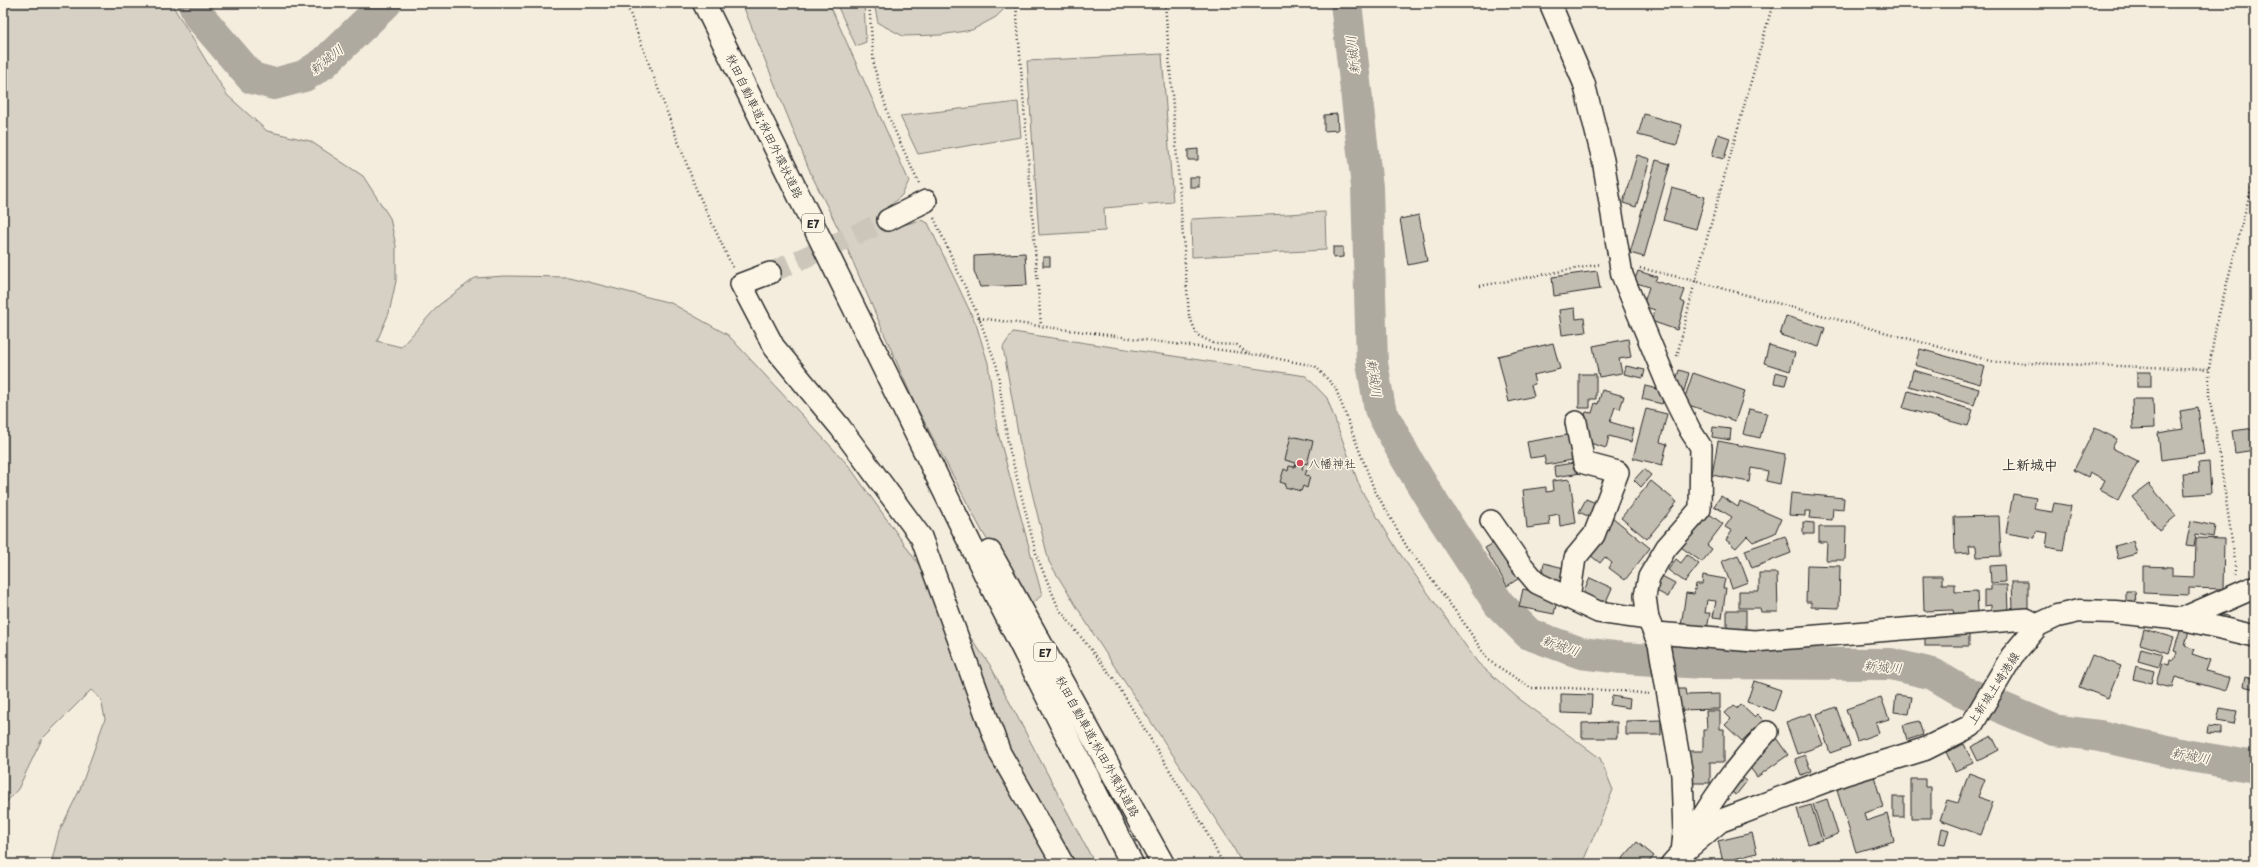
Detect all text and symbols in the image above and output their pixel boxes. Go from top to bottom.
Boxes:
water label: 新城川 [1341,35,1363,75]
water label: 新城川 [305,39,347,79]
street label: 秋田自動車道;秋田外環状道路 [722,50,808,202]
road number: E7 [802,214,824,232]
water label: 新城川 [1363,357,1387,399]
place label: 八幡神社 [1308,454,1356,472]
district label: 上新城中 [2002,454,2058,475]
marker: 八幡神社 [1295,458,1305,468]
water label: 新城川 [1539,630,1583,660]
road number: E7 [1034,643,1056,661]
street label: 上新城土崎港線 [1963,648,2023,728]
water label: 新城川 [1863,655,1903,677]
street label: 秋田自動車道;秋田外環状道路 [1051,672,1145,820]
water label: 新城川 [2170,742,2212,768]

